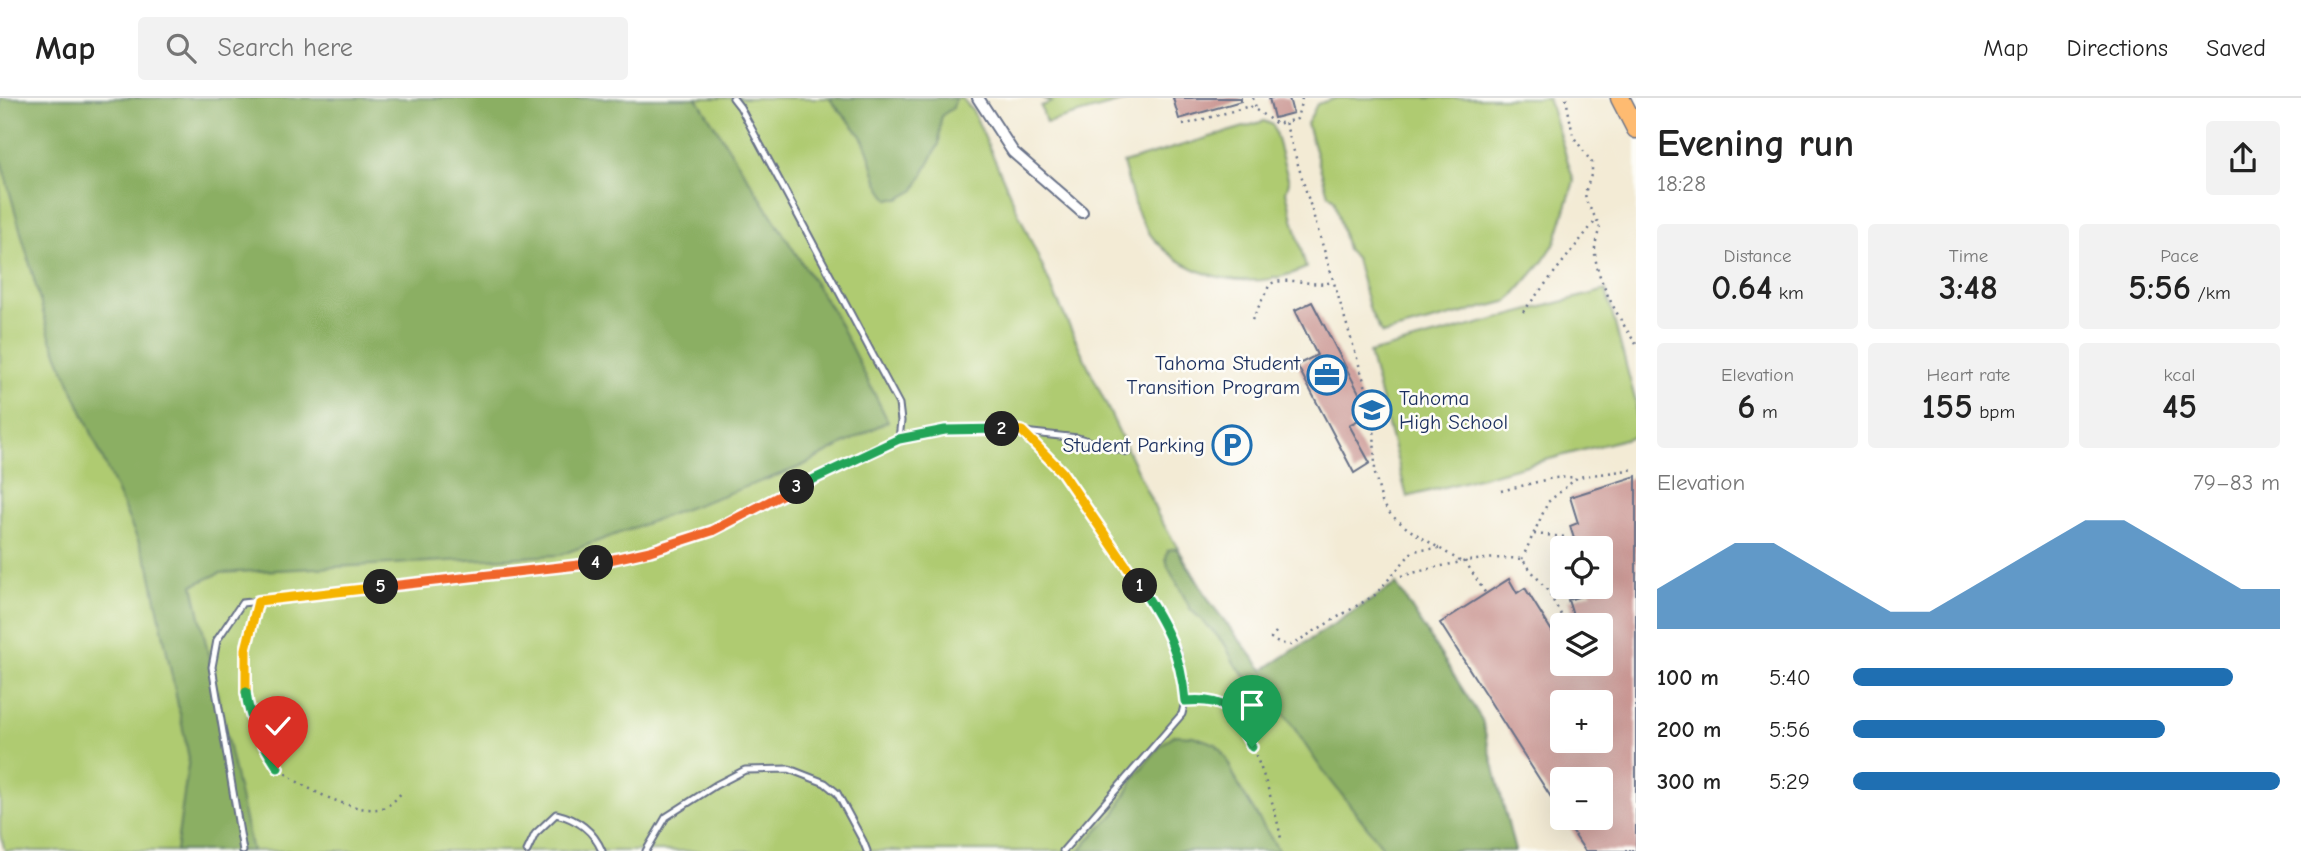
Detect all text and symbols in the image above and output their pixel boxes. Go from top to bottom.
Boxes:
search box [138,17,628,80]
text: Map [35,29,96,67]
icon: search [162,29,200,67]
text: Search here [218,33,353,63]
text: Map [1983,34,2029,62]
text: Directions [2067,34,2168,62]
text: Saved [2206,34,2266,62]
button: share [2206,121,2280,195]
text: Evening run [1657,122,1854,166]
text: 18:28 [1657,170,1706,197]
text: Distance [1723,245,1792,267]
text: Time [1949,245,1988,267]
text: Pace [2160,245,2199,267]
text: 0.64 [1711,267,1772,308]
text: 3:48 [1939,267,1998,308]
text: 5:56 [2128,267,2191,308]
text: km [1772,282,1804,304]
text: /km [2191,282,2231,304]
place label: Tahoma Student Transition Program [1127,351,1301,399]
office icon: Tahoma Student Transition Program [1306,354,1348,396]
text: Elevation [1721,364,1794,386]
text: Heart rate [1927,364,2010,386]
text: kcal [2164,364,2195,386]
place label: Tahoma High School [1399,386,1508,434]
text: 6 [1737,386,1756,427]
text: 155 [1922,386,1973,427]
text: 45 [2162,386,2197,427]
school or university icon: Tahoma High School [1351,389,1393,431]
text: m [1756,401,1778,423]
text: bpm [1973,401,2015,423]
pin: 2 [984,412,1020,446]
text: 2 [997,417,1006,439]
parking icon: Student Parking [1211,424,1253,466]
place label: Student Parking [1063,433,1205,457]
text: Elevation [1657,469,1745,496]
text: 79–83 m [2193,469,2280,496]
pin: 3 [780,470,814,504]
text: 3 [792,475,801,497]
map controls [1550,536,1613,830]
button: locate [1550,536,1613,599]
pin: 4 [578,546,614,580]
text: 4 [591,551,600,573]
pin: 1 [1122,568,1158,603]
pin: 5 [364,570,398,604]
text: 1 [1136,574,1143,596]
text: 5 [375,575,386,597]
button: layers [1550,613,1613,676]
text: 100 m [1657,664,1719,691]
text: 5:40 [1769,664,1811,691]
pin [1222,675,1282,747]
icon: arrive [1233,686,1271,724]
button: + [1550,690,1613,753]
pin [248,696,308,768]
icon: check [259,707,297,745]
text: 200 m [1657,716,1721,743]
text: 5:56 [1769,716,1811,743]
button: − [1550,767,1613,830]
text: 300 m [1657,768,1721,795]
text: 5:29 [1769,768,1810,795]

